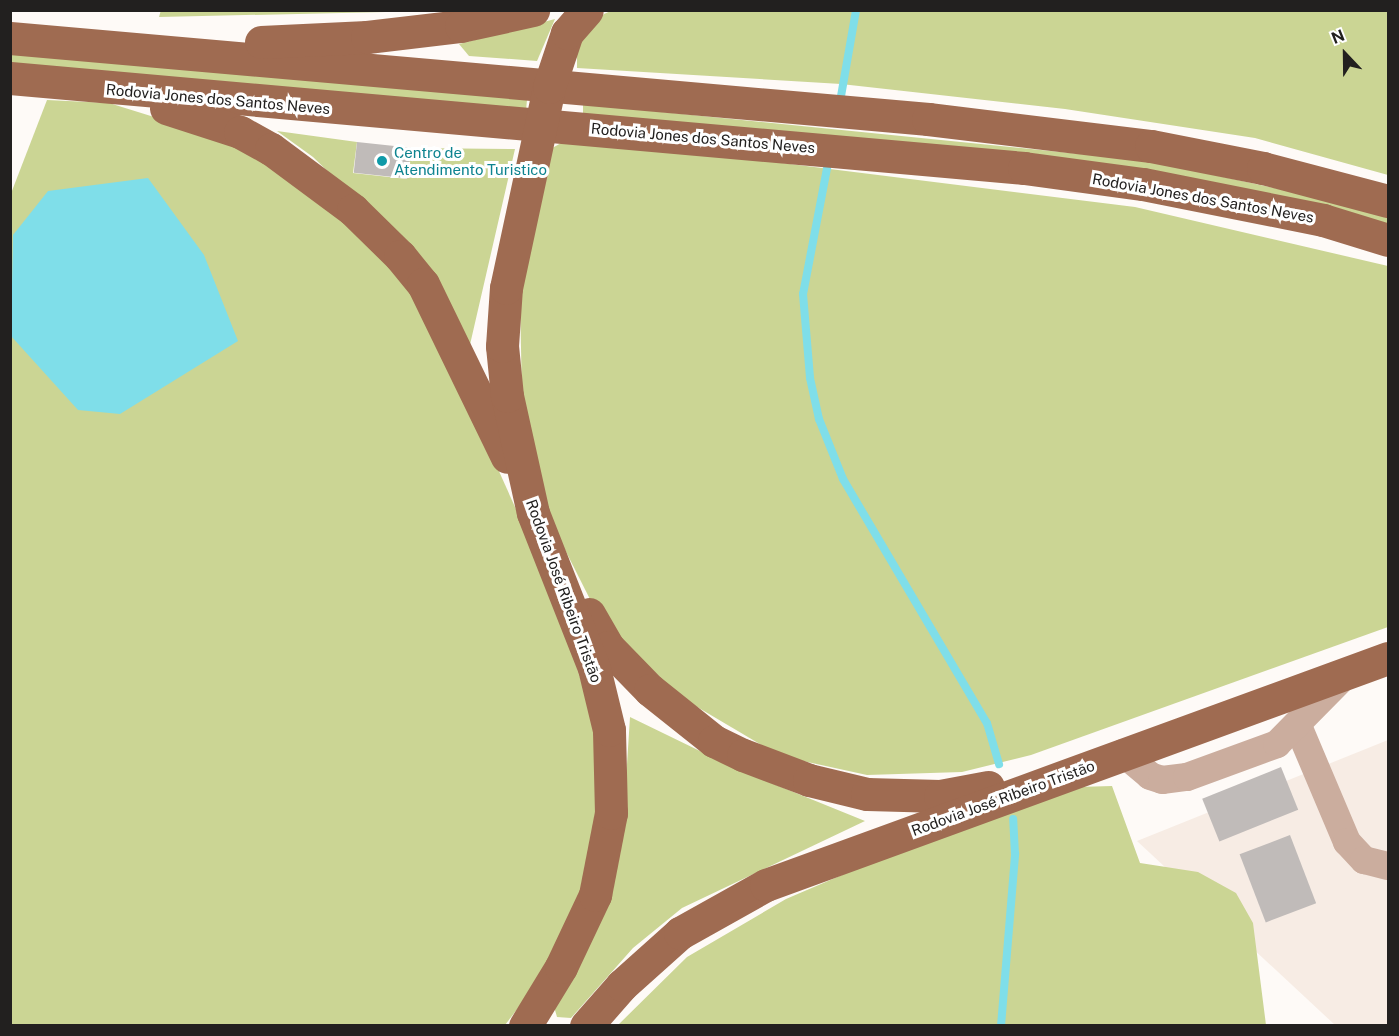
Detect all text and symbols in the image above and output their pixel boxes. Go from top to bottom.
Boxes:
north arrow [1315,24,1375,84]
text: N [1329,26,1347,48]
street label: Rodovia Jones dos Santos Neves [105,80,331,118]
street label: Rodovia Jones dos Santos Neves [590,119,816,157]
place label: Centro de Atendimento Turistico [394,143,547,178]
marker: Centro de Atendimento Turistico [375,154,389,168]
street label: Rodovia Jones dos Santos Neves [1091,170,1315,226]
street label: Rodovia José Ribeiro Tristão [522,497,606,685]
street label: Rodovia José Ribeiro Tristão [909,756,1097,840]

